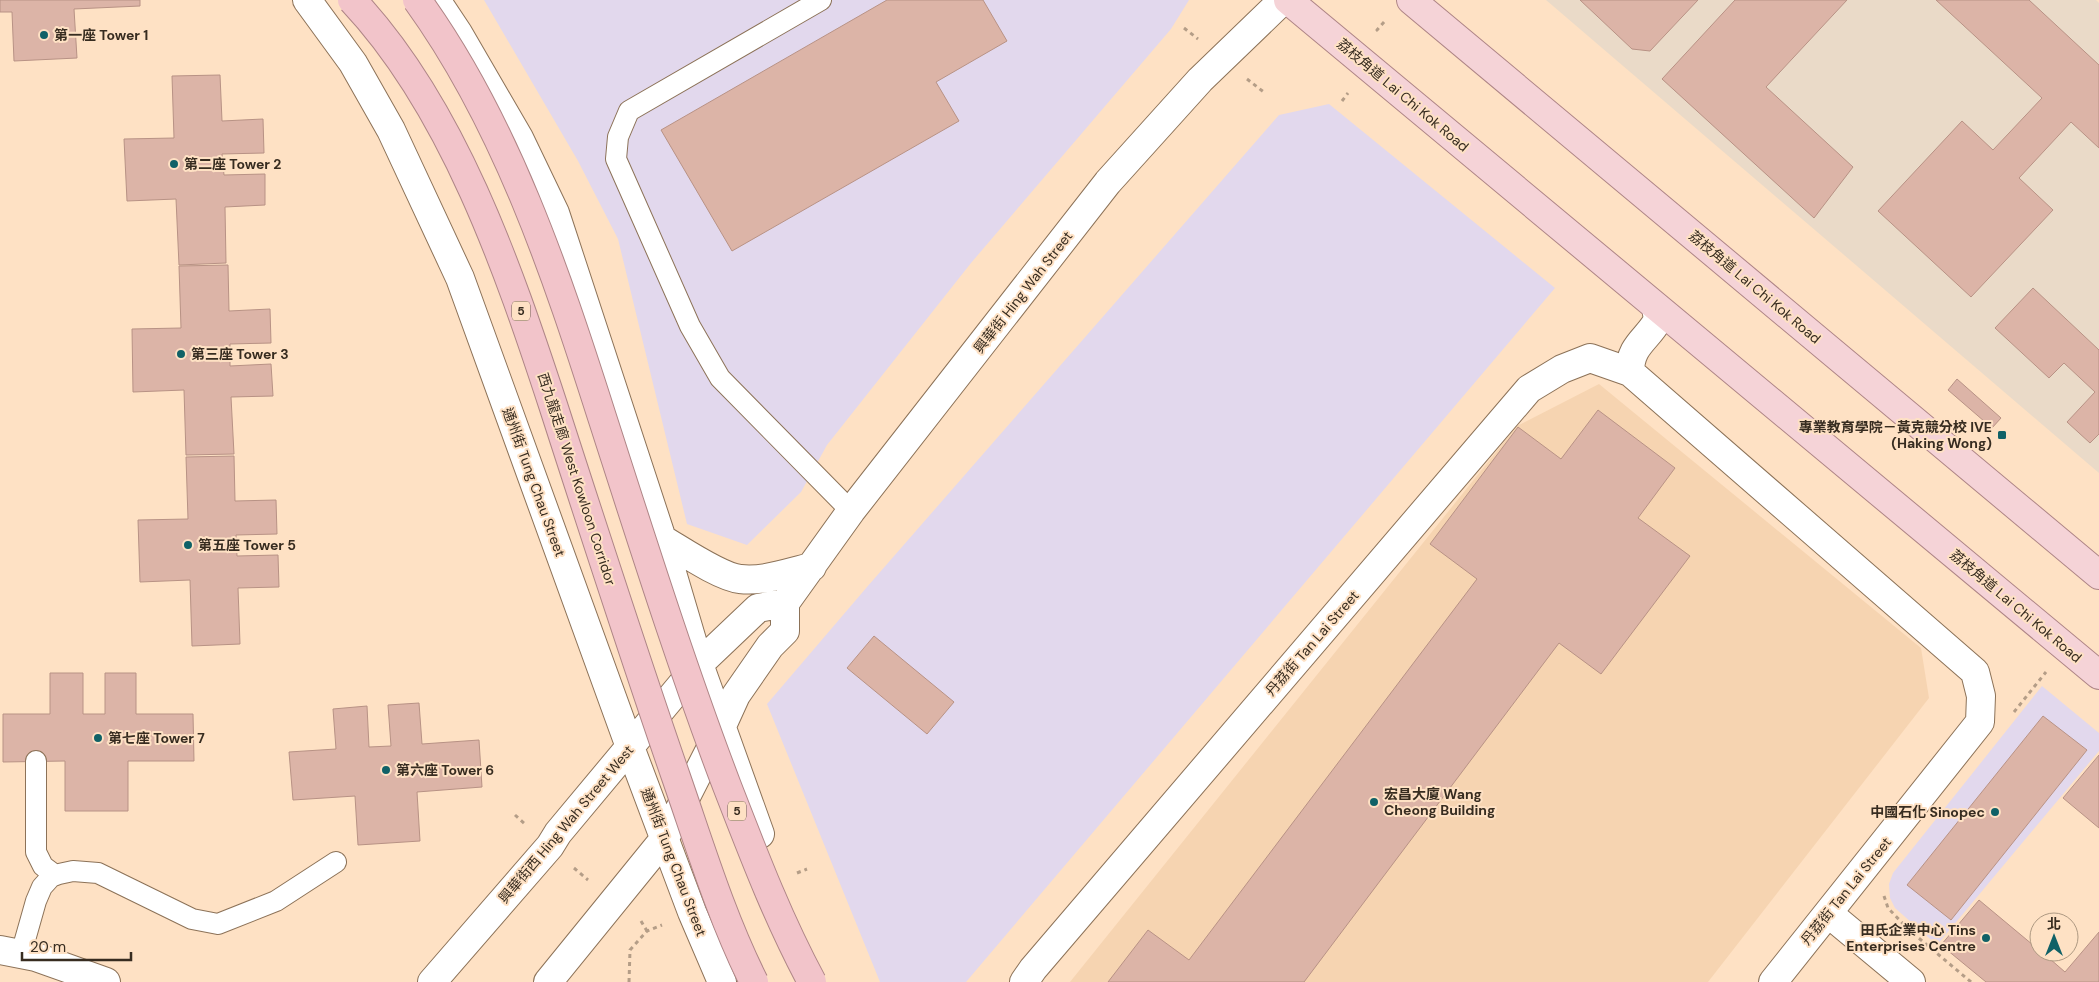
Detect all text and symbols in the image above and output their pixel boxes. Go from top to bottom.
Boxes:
place label: 第一座 Tower 1 [54,26,148,44]
marker: 第一座 Tower 1 [38,29,50,41]
street label: 荔枝角道 Lai Chi Kok Road [1333,35,1473,155]
place label: 第二座 Tower 2 [184,155,281,173]
marker: 第二座 Tower 2 [168,158,180,170]
street label: 興華街 Hing Wah Street [970,227,1076,357]
street label: 荔枝角道 Lai Chi Kok Road [1685,227,1825,347]
road number: 5 [512,302,530,321]
place label: 第三座 Tower 3 [191,345,289,363]
marker: 第三座 Tower 3 [175,348,187,360]
street label: 西九龍走廊 West Kowloon Corridor [534,370,620,588]
street label: 通州街 Tung Chau Street [499,405,569,559]
place label: 專業教育學院－黃克競分校 IVE (Haking Wong) [1799,418,1992,452]
marker: 專業教育學院－黃克競分校 IVE (Haking Wong) [1996,429,2008,441]
place label: 第五座 Tower 5 [198,536,296,554]
marker: 第五座 Tower 5 [182,539,194,551]
street label: 荔枝角道 Lai Chi Kok Road [1946,546,2086,666]
street label: 丹荔街 Tan Lai Street [1261,587,1363,699]
place label: 第七座 Tower 7 [108,729,205,747]
marker: 第七座 Tower 7 [92,732,104,744]
street label: 興華街西 Hing Wah Street West [495,741,637,907]
place label: 第六座 Tower 6 [396,761,494,779]
marker: 第六座 Tower 6 [380,764,392,776]
street label: 通州街 Tung Chau Street [637,785,711,939]
place label: 宏昌大廈 Wang Cheong Building [1384,785,1495,819]
marker: 宏昌大廈 Wang Cheong Building [1368,796,1380,808]
road number: 5 [728,801,746,820]
place label: 中國石化 Sinopec [1870,803,1985,821]
marker: 中國石化 Sinopec [1989,806,2001,818]
street label: 丹荔街 Tan Lai Street [1797,833,1895,949]
north arrow [2029,912,2079,962]
text: 北 [2047,915,2061,933]
place label: 田氏企業中心 Tins Enterprises Centre [1846,921,1976,955]
scale bar [22,930,131,962]
marker: 田氏企業中心 Tins Enterprises Centre [1980,932,1992,944]
text: 20 m [30,937,66,957]

